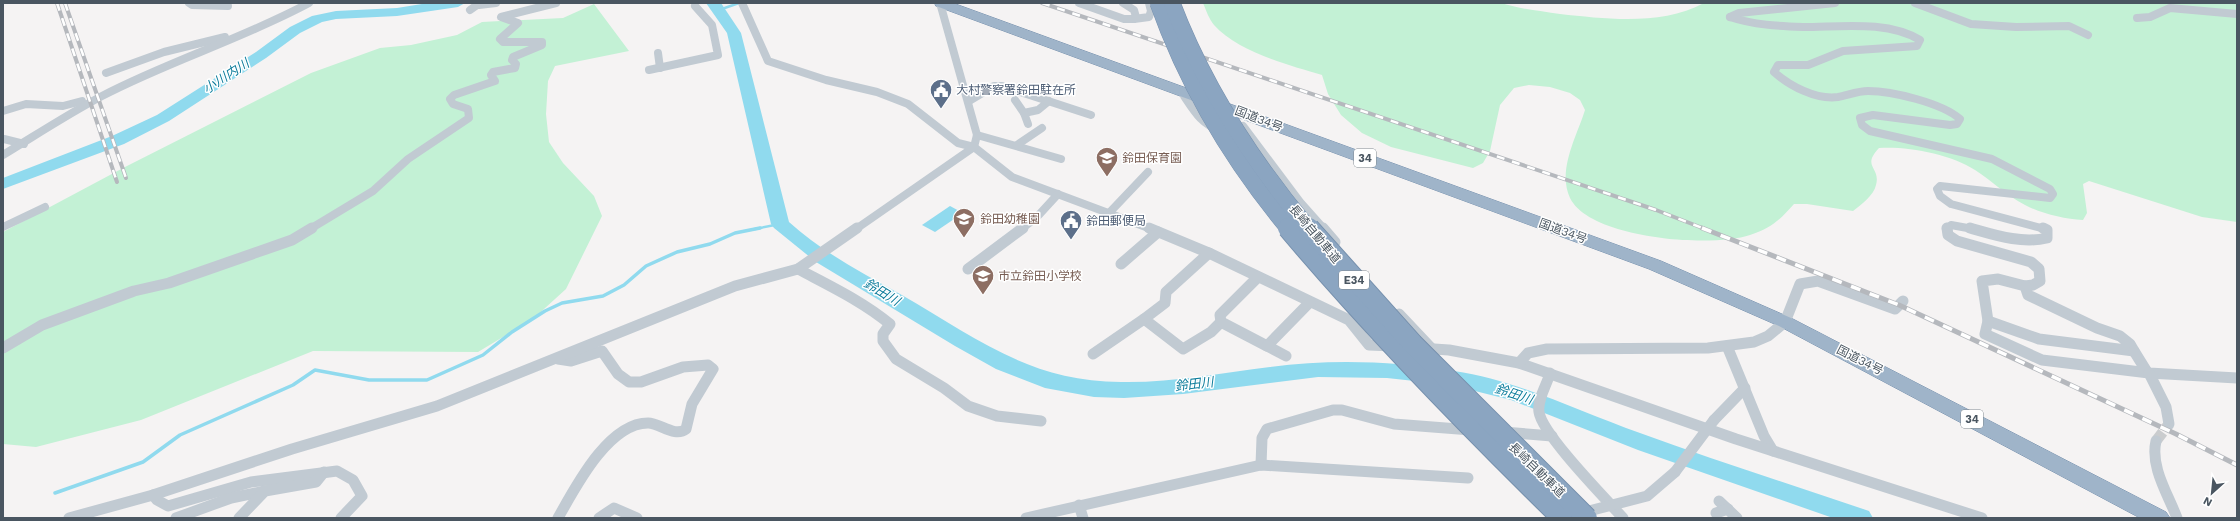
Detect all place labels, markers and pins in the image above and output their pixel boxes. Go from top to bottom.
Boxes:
public building icon: 大村警察署鈴田駐在所 [928,77,954,110]
place label: 大村警察署鈴田駐在所 [956,83,1076,97]
school or university icon: 鈴田保育園 [1094,145,1120,178]
place label: 鈴田保育園 [1122,151,1182,165]
school or university icon: 鈴田幼稚園 [951,206,977,239]
public building icon: 鈴田郵便局 [1058,208,1084,241]
place label: 鈴田幼稚園 [980,212,1040,226]
place label: 鈴田郵便局 [1086,214,1146,228]
school or university icon: 市立鈴田小学校 [970,263,996,296]
place label: 市立鈴田小学校 [998,269,1082,283]

